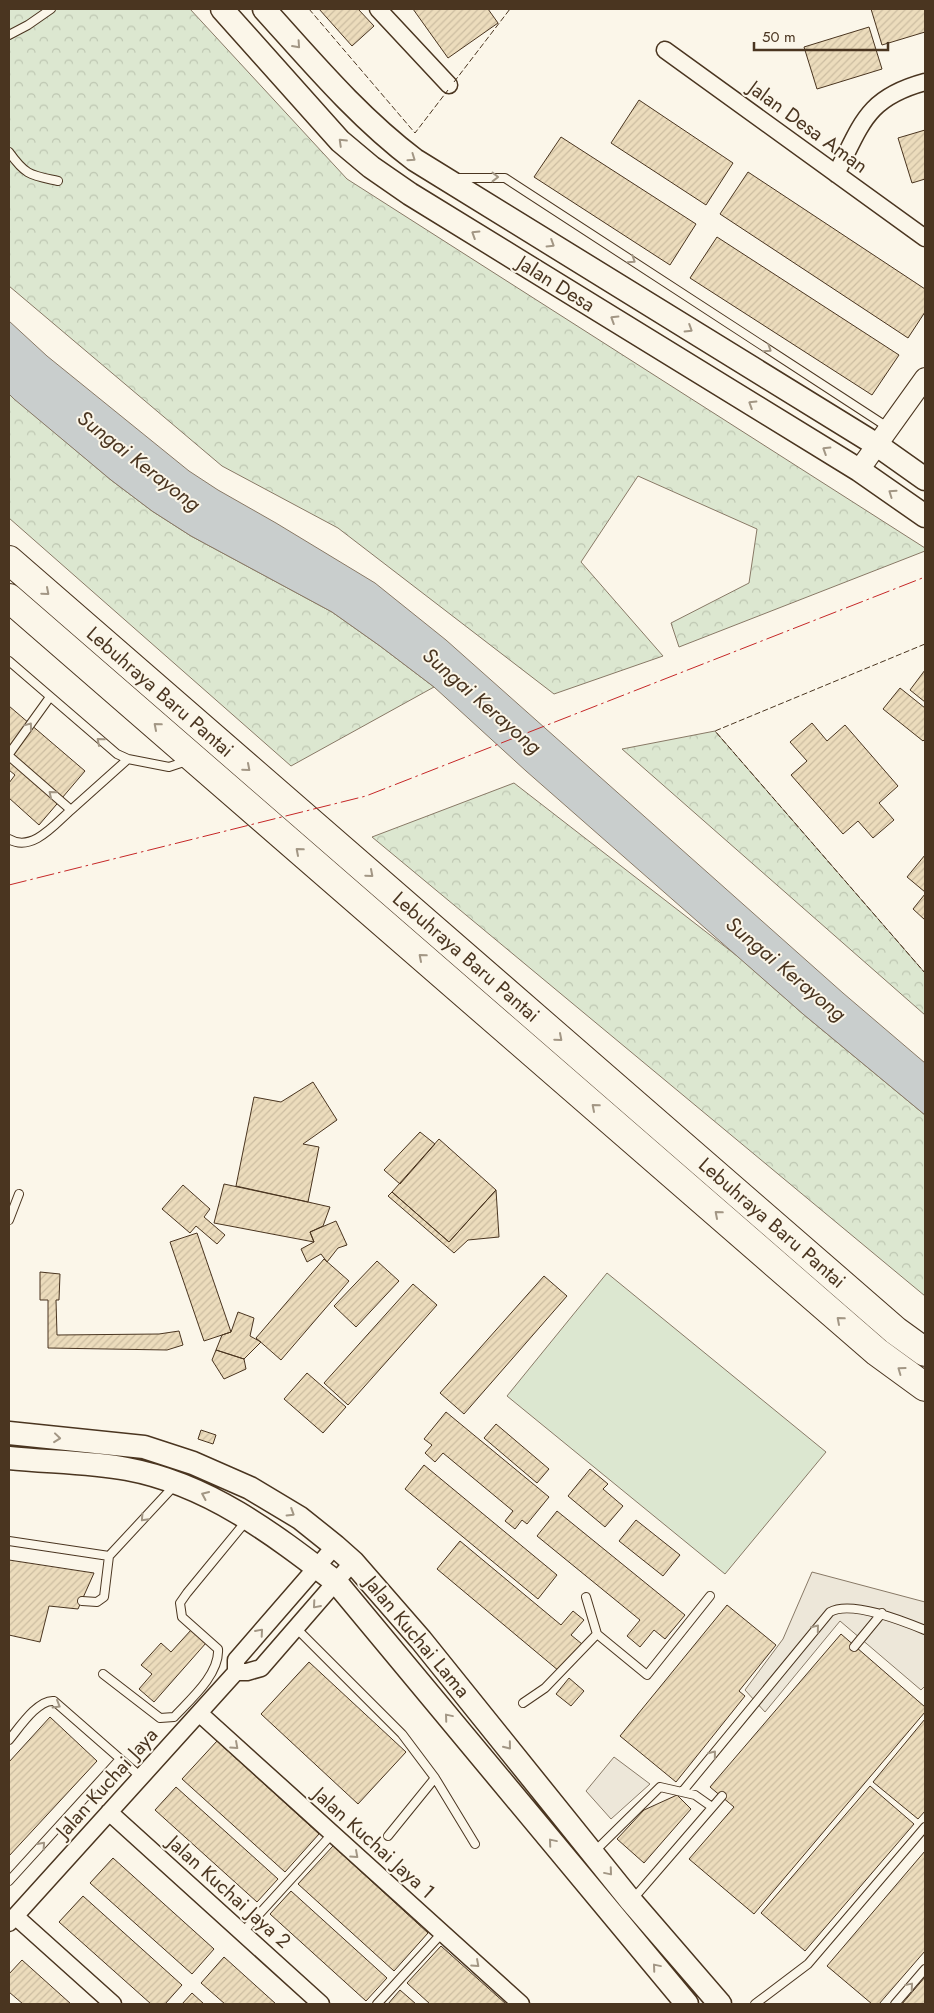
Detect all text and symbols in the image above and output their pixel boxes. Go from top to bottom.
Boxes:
scale bar [754,20,888,52]
text: 50 m [762,26,796,48]
one-way arrow [291,39,300,48]
street label: Jalan Desa Aman [740,72,874,180]
one-way arrow [339,139,348,148]
one-way arrow [407,152,416,161]
one-way arrow [491,172,499,182]
one-way arrow [472,230,481,240]
one-way arrow [545,237,554,247]
street label: Jalan Desa [509,247,600,319]
one-way arrow [627,254,636,264]
one-way arrow [610,315,619,325]
one-way arrow [683,323,692,333]
one-way arrow [763,343,772,353]
one-way arrow [749,401,758,410]
water label: Sungai Kerayong [71,403,207,519]
one-way arrow [823,446,832,456]
one-way arrow [888,490,898,499]
one-way arrow [40,586,49,595]
street label: Lebuhraya Baru Pantai [80,620,240,764]
water label: Sungai Kerayong [416,641,548,762]
one-way arrow [24,723,32,732]
one-way arrow [153,723,162,732]
one-way arrow [97,738,106,747]
one-way arrow [242,762,251,771]
one-way arrow [48,790,57,799]
one-way arrow [296,847,305,856]
one-way arrow [365,868,374,877]
street label: Lebuhraya Baru Pantai [386,885,546,1029]
water label: Sungai Kerayong [719,910,853,1029]
one-way arrow [419,954,428,963]
one-way arrow [553,1032,562,1041]
one-way arrow [592,1105,601,1113]
street label: Lebuhraya Baru Pantai [692,1151,852,1295]
one-way arrow [714,1211,723,1220]
one-way arrow [837,1317,846,1326]
one-way arrow [897,1367,907,1376]
one-way arrow [54,1432,62,1443]
one-way arrow [201,1491,210,1502]
one-way arrow [286,1507,295,1516]
one-way arrow [141,1513,150,1522]
street label: Jalan Kuchai Lama [355,1568,477,1704]
one-way arrow [312,1600,321,1609]
one-way arrow [810,1625,818,1634]
one-way arrow [254,1628,263,1637]
one-way arrow [52,1699,61,1709]
one-way arrow [445,1713,454,1722]
street label: Jalan Kuchai Jaya [47,1721,165,1847]
one-way arrow [229,1740,238,1749]
one-way arrow [502,1740,510,1749]
one-way arrow [707,1751,715,1760]
street label: Jalan Kuchai Jaya 1 [304,1778,441,1906]
street label: Jalan Kuchai Jaya 2 [159,1827,297,1955]
one-way arrow [549,1839,557,1848]
one-way arrow [36,1842,45,1851]
one-way arrow [350,1849,359,1858]
one-way arrow [604,1867,613,1876]
one-way arrow [471,1958,480,1967]
one-way arrow [652,1963,661,1972]
one-way arrow [905,1983,914,1992]

